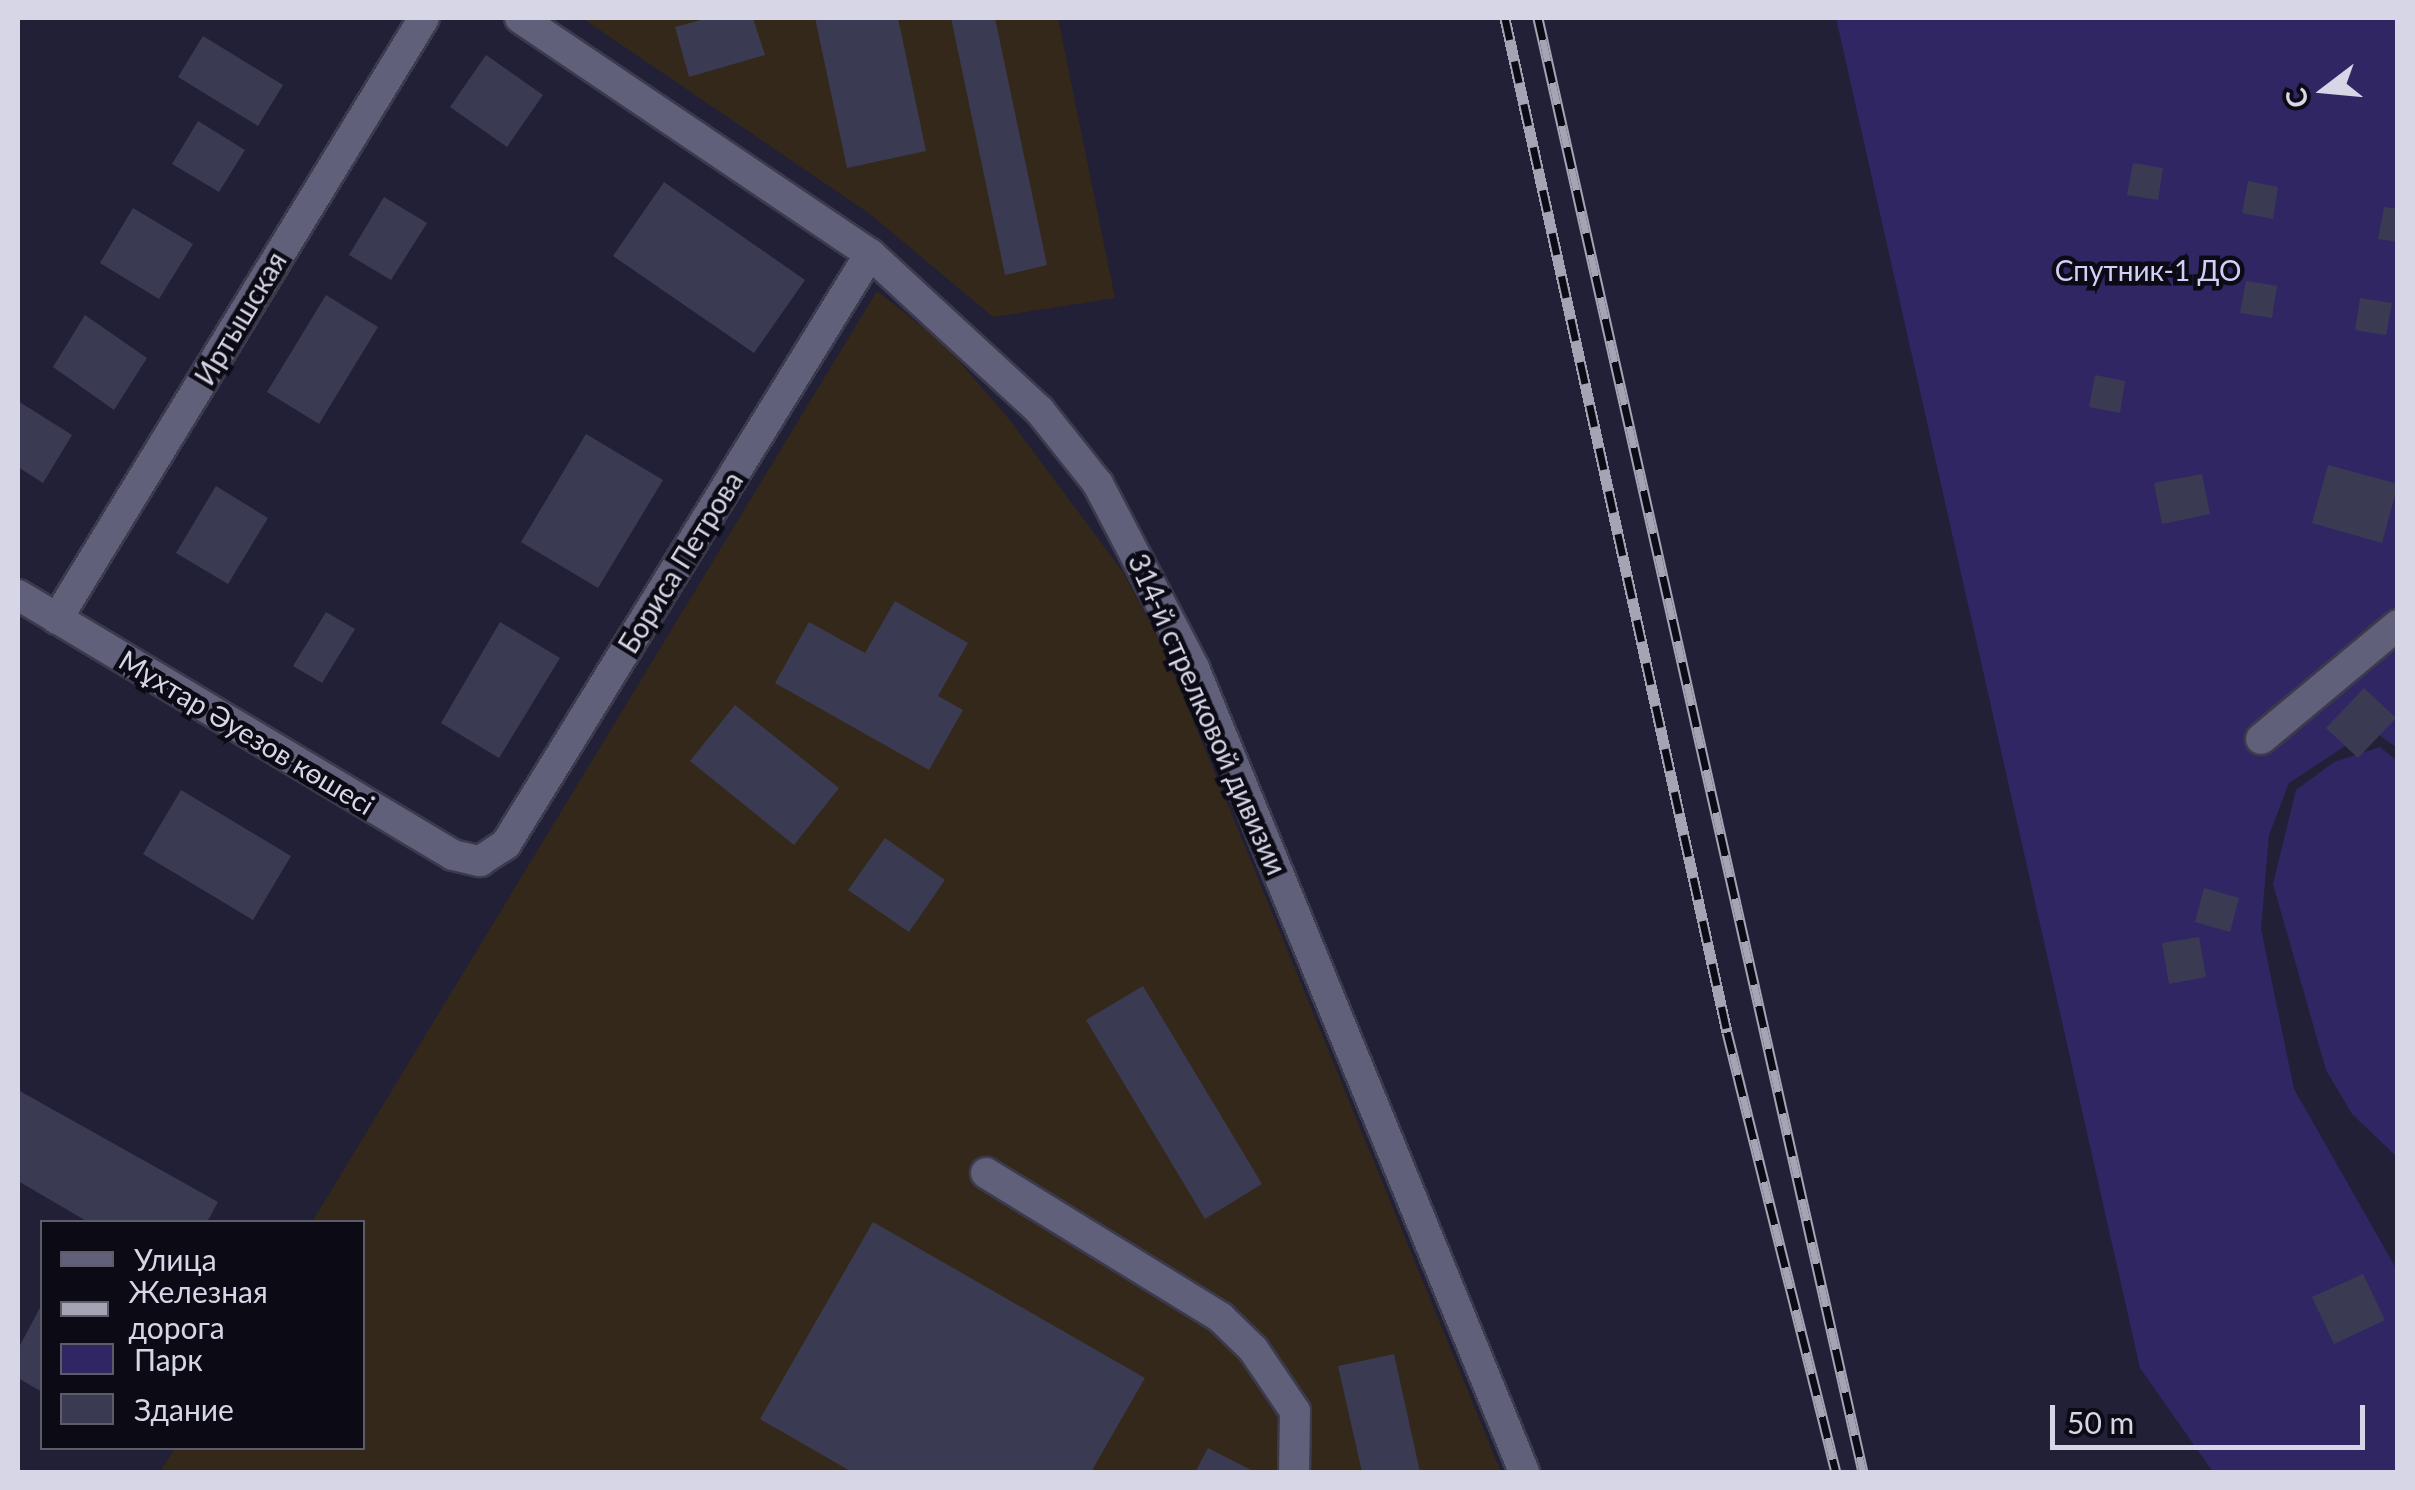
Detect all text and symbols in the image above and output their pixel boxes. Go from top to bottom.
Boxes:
north arrow [2275,40,2375,140]
text: С [2277,85,2315,112]
street label: Иртышская [187,245,293,391]
park label: Спутник-1 ДО [2055,253,2241,287]
street label: Бориса Петрова [611,465,749,659]
street label: 314-й стрелковой дивизии [1122,548,1294,880]
street label: Мұхтар Әуезов көшесі [114,643,380,821]
legend [40,1220,365,1450]
text: Улица [134,1241,217,1277]
text: Железная дорога [129,1273,268,1345]
text: Парк [134,1341,203,1377]
scale bar [2055,1385,2370,1447]
text: Здание [134,1391,234,1427]
text: 50 m [2067,1404,2134,1440]

